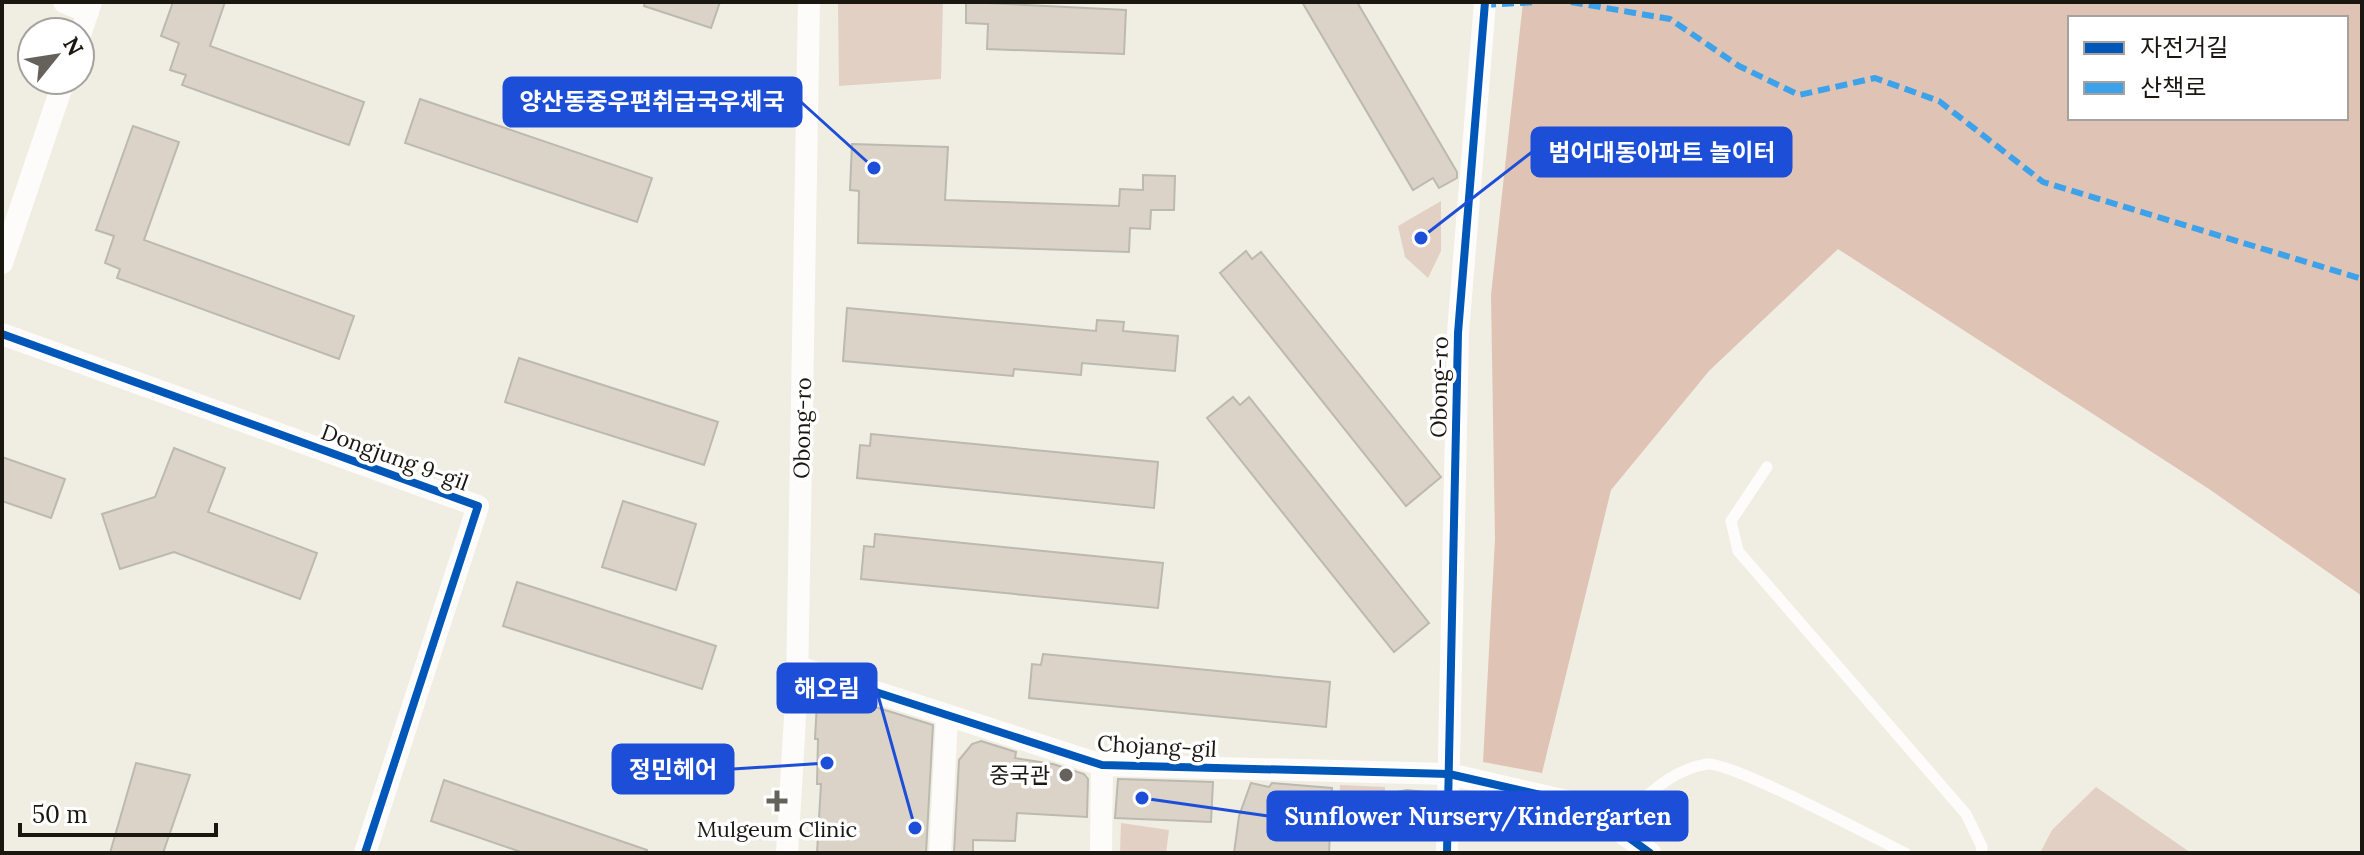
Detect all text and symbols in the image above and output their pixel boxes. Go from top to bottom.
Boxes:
north arrow [16,16,96,96]
legend [2068,16,2348,120]
text: N [57,32,90,60]
text: 자전거길 [2140,32,2228,63]
text: 산책로 [2140,72,2206,103]
callout: 양산동중우편취급국우체국 [504,78,801,126]
text: 양산동중우편취급국우체국 [520,86,784,117]
callout: 범어대동아파트 놀이터 [1532,128,1791,176]
text: 범어대동아파트 놀이터 [1548,137,1776,168]
street label: Obong-ro [1424,336,1454,438]
street label: Obong-ro [787,377,817,479]
street label: Dongjung 9-gil [318,417,472,497]
callout: 해오림 [778,664,876,712]
text: 해오림 [794,673,860,704]
street label: Chojang-gil [1097,729,1217,763]
callout: 정민헤어 [613,745,733,793]
text: 정민헤어 [629,754,717,785]
place label: 중국관 [989,761,1050,789]
marker: 중국관 [1057,766,1075,784]
scale bar [20,787,216,837]
marker: Mulgeum Clinic [766,790,788,812]
callout: Sunflower Nursery/Kindergarten [1268,792,1687,840]
text: 50 m [32,799,88,830]
text: Sunflower Nursery/Kindergarten [1284,801,1672,832]
place label: Mulgeum Clinic [697,815,857,843]

